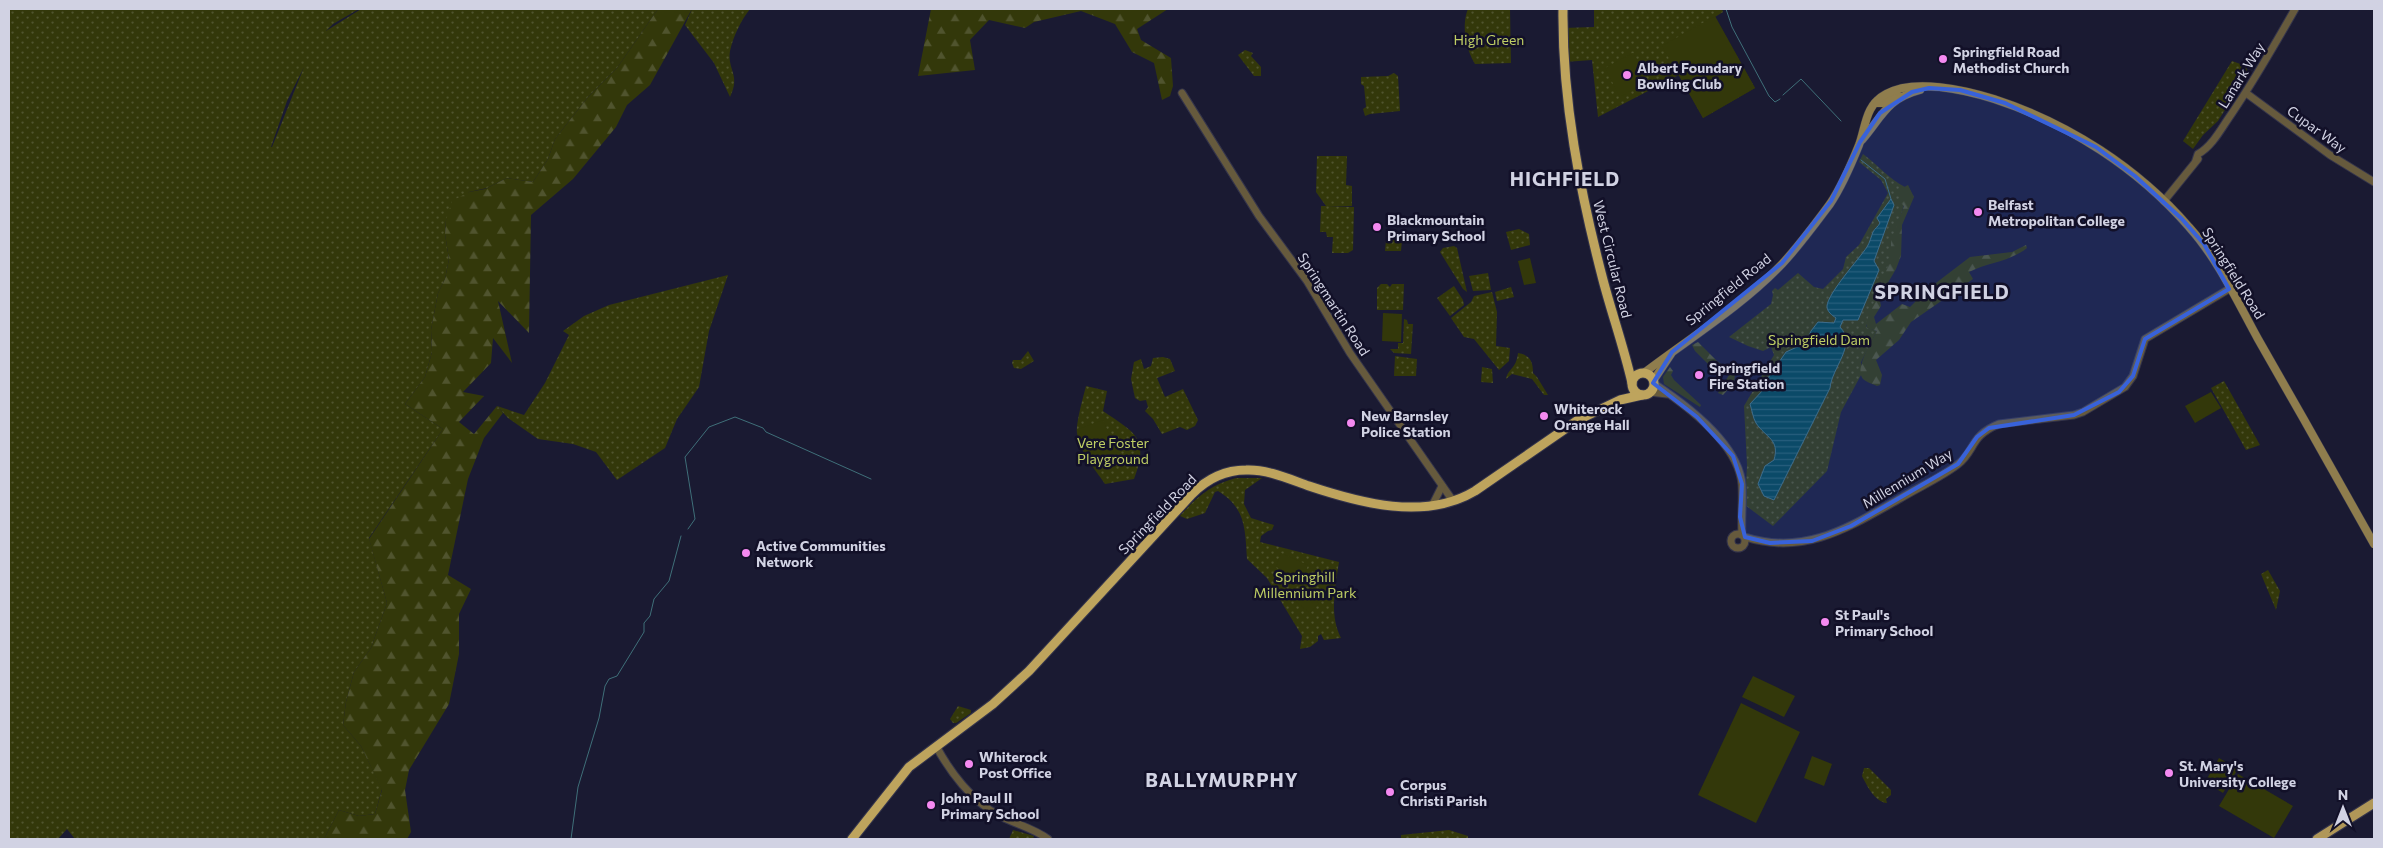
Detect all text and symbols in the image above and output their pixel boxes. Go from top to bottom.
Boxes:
park label: High Green [1454,31,1524,48]
street label: Lanark Way [2214,39,2268,111]
place label: Springfield Road Methodist Church [1953,43,2069,76]
marker: Springfield Road Methodist Church [1937,53,1949,65]
place label: Albert Foundary Bowling Club [1637,59,1743,92]
marker: Albert Foundary Bowling Club [1621,69,1633,81]
street label: Cupar Way [2284,102,2350,156]
district label: HIGHFIELD [1510,167,1620,190]
place label: Belfast Metropolitan College [1988,196,2125,229]
street label: West Circular Road [1590,198,1636,320]
marker: Belfast Metropolitan College [1972,206,1984,218]
place label: Blackmountain Primary School [1387,211,1485,244]
marker: Blackmountain Primary School [1371,221,1383,233]
street label: Springfield Road [2199,224,2269,322]
street label: Springmartin Road [1294,249,1374,359]
street label: Springfield Road [1682,249,1774,329]
district label: SPRINGFIELD [1874,280,2010,303]
park label: Springfield Dam [1768,331,1870,348]
place label: Springfield Fire Station [1709,359,1784,392]
marker: Springfield Fire Station [1693,369,1705,381]
place label: Whiterock Orange Hall [1554,400,1630,433]
place label: New Barnsley Police Station [1361,407,1451,440]
marker: Whiterock Orange Hall [1538,410,1550,422]
marker: New Barnsley Police Station [1345,417,1357,429]
park label: Vere Foster Playground [1077,434,1150,467]
street label: Millennium Way [1859,444,1955,512]
street label: Springfield Road [1114,470,1200,558]
place label: Active Communities Network [756,537,886,570]
marker: Active Communities Network [740,547,752,559]
park label: Springhill Millennium Park [1253,568,1357,601]
place label: St Paul's Primary School [1835,606,1933,639]
marker: St Paul's Primary School [1819,616,1831,628]
place label: Whiterock Post Office [979,748,1052,781]
place label: St. Mary's University College [2179,757,2296,790]
marker: Whiterock Post Office [963,758,975,770]
marker: St. Mary's University College [2163,767,2175,779]
district label: BALLYMURPHY [1145,768,1299,791]
place label: Corpus Christi Parish [1400,776,1487,809]
north arrow [2318,783,2368,833]
marker: Corpus Christi Parish [1384,786,1396,798]
text: N [2338,786,2348,803]
place label: John Paul II Primary School [941,789,1039,822]
marker: John Paul II Primary School [925,799,937,811]

